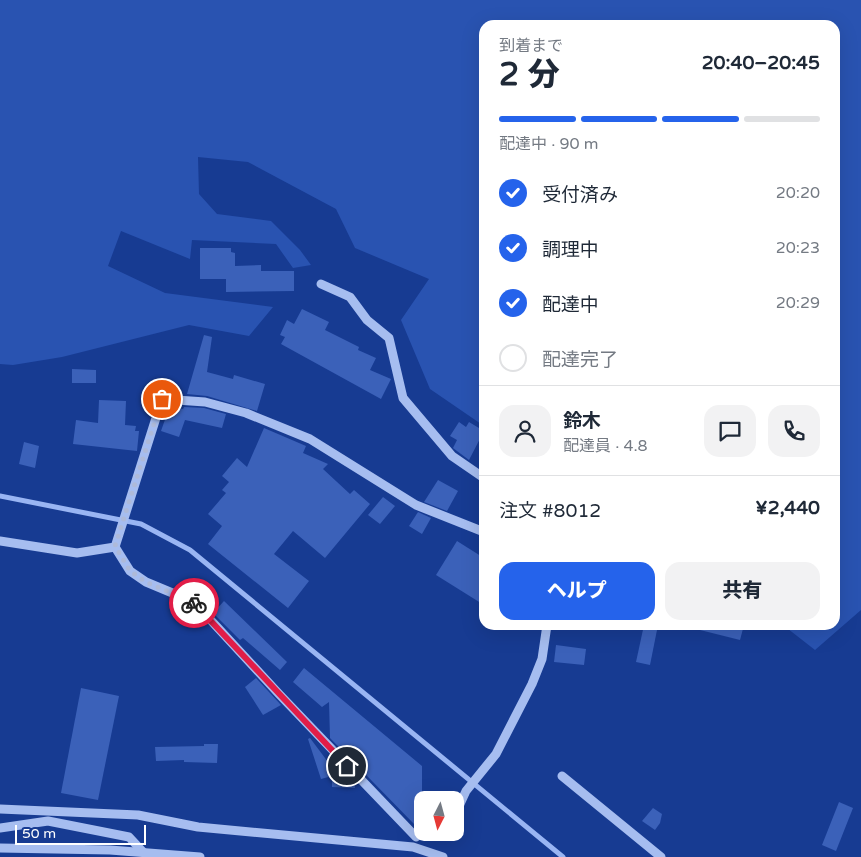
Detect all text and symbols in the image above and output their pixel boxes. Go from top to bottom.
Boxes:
text: 到着まで [499,36,563,56]
text: 20:40–20:45 [702,52,820,74]
text: 2 分 [499,56,559,94]
text: 配達中 · 90 m [499,134,598,154]
icon: check [499,179,527,207]
text: 20:20 [776,183,820,203]
text: 受付済み [542,184,618,206]
icon: check [499,234,527,262]
text: 20:23 [776,238,820,258]
text: 調理中 [542,239,599,261]
icon: check [499,289,527,317]
text: 20:29 [776,293,820,313]
text: 配達中 [542,294,599,316]
text: 配達完了 [542,349,618,371]
pin [141,378,183,420]
icon: bag [148,385,176,413]
button: person [499,405,551,457]
button: chat [704,405,756,457]
button: phone [768,405,820,457]
text: 鈴木 [563,410,601,432]
text: 配達員 · 4.8 [563,436,648,456]
text: ¥2,440 [755,497,820,519]
text: 注文 #8012 [499,500,601,522]
button: ヘルプ [499,562,655,620]
button: 共有 [665,562,820,620]
courier [169,578,219,628]
icon: bike [180,589,208,617]
pin [326,745,368,787]
icon: home [333,752,361,780]
north arrow [414,791,464,841]
map controls [414,791,464,841]
scale bar [15,822,146,845]
text: 50 m [22,825,56,842]

